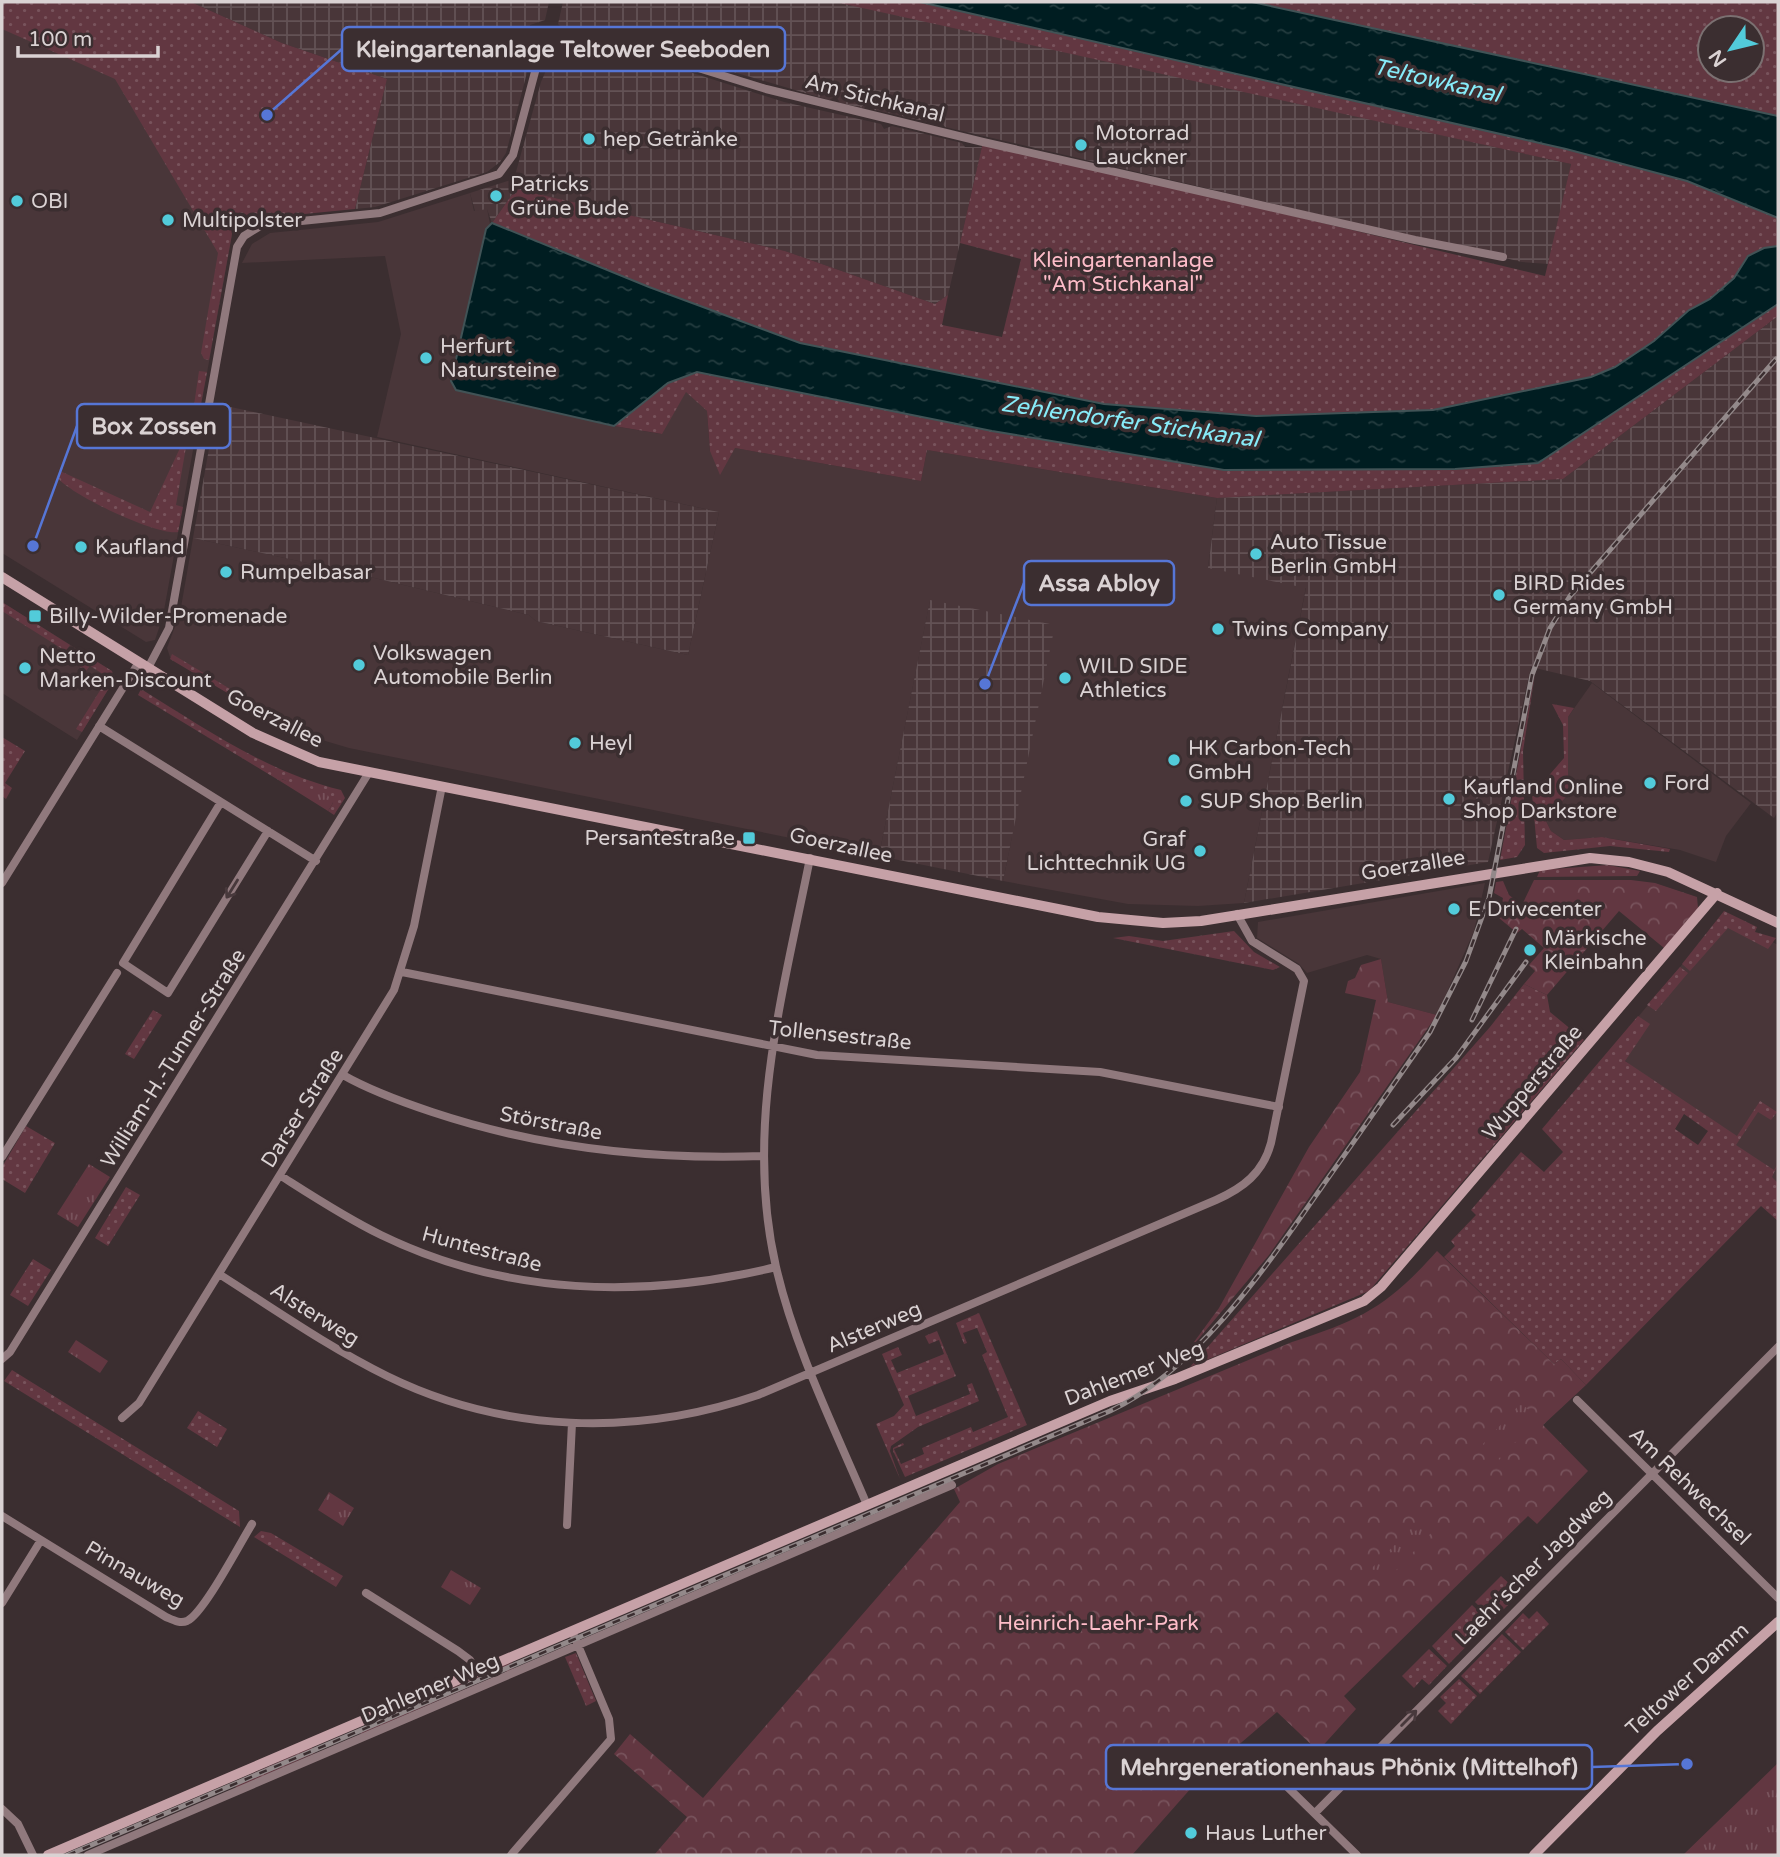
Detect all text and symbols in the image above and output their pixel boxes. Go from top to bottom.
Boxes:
scale bar [18,14,158,58]
north arrow [1696,14,1766,84]
text: 100 m [28,27,92,52]
callout: Kleingartenanlage Teltower Seeboden [342,27,785,71]
text: Kleingartenanlage Teltower Seeboden [356,36,770,64]
text: N [1705,46,1731,71]
water label: Teltowkanal [1370,53,1505,110]
street label: Am Stichkanal [803,69,947,128]
place label: Motorrad Lauckner [1095,121,1189,170]
place label: hep Getränke [603,127,738,152]
marker: hep Getränke [581,131,597,147]
marker: Motorrad Lauckner [1073,137,1089,153]
place label: Patricks Grüne Bude [510,172,629,221]
marker: Patricks Grüne Bude [488,188,504,204]
place label: OBI [31,189,69,214]
marker: OBI [9,193,25,209]
place label: Multipolster [182,208,302,233]
marker: Multipolster [160,212,176,228]
park label: Kleingartenanlage "Am Stichkanal" [1032,248,1214,297]
place label: Herfurt Natursteine [440,334,557,383]
marker: Herfurt Natursteine [418,350,434,366]
water label: Zehlendorfer Stichkanal [999,390,1263,454]
callout: Box Zossen [77,404,230,448]
text: Box Zossen [91,413,217,441]
place label: Auto Tissue Berlin GmbH [1270,530,1397,579]
place label: Kaufland [95,535,185,560]
marker: Kaufland [73,539,89,555]
marker: Auto Tissue Berlin GmbH [1248,546,1264,562]
place label: Rumpelbasar [240,560,372,585]
callout: Assa Abloy [1024,561,1174,605]
marker: Rumpelbasar [218,564,234,580]
text: Assa Abloy [1038,570,1160,598]
place label: BIRD Rides Germany GmbH [1513,571,1673,620]
marker: BIRD Rides Germany GmbH [1491,587,1507,603]
place label: Billy-Wilder-Promenade [49,604,287,629]
marker: Billy-Wilder-Promenade [27,608,43,624]
place label: Twins Company [1232,617,1389,642]
marker: Twins Company [1210,621,1226,637]
place label: Volkswagen Automobile Berlin [373,641,553,690]
place label: Netto Marken-Discount [39,644,212,693]
place label: WILD SIDE Athletics [1079,654,1188,703]
marker: Volkswagen Automobile Berlin [351,657,367,673]
marker: Netto Marken-Discount [17,660,33,676]
marker: WILD SIDE Athletics [1057,670,1073,686]
street label: Goerzallee [222,683,327,753]
place label: Heyl [589,731,633,756]
marker: Heyl [567,735,583,751]
place label: HK Carbon-Tech GmbH [1188,736,1351,785]
marker: HK Carbon-Tech GmbH [1166,752,1182,768]
place label: Ford [1664,771,1710,796]
place label: Kaufland Online Shop Darkstore [1463,775,1623,824]
marker: Ford [1642,775,1658,791]
place label: SUP Shop Berlin [1200,789,1363,814]
marker: Kaufland Online Shop Darkstore [1441,791,1457,807]
marker: SUP Shop Berlin [1178,793,1194,809]
street label: Goerzallee [787,822,895,869]
place label: Persantestraße [585,826,735,851]
place label: Graf Lichttechnik UG [1026,827,1186,876]
marker: Persantestraße [741,830,757,846]
marker: Graf Lichttechnik UG [1192,843,1208,859]
street label: Goerzallee [1359,845,1467,886]
one-way arrow [225,879,239,899]
place label: E Drivecenter [1468,897,1602,922]
marker: E Drivecenter [1446,901,1462,917]
place label: Märkische Kleinbahn [1544,926,1647,975]
marker: Märkische Kleinbahn [1522,942,1538,958]
street label: William-H.-Tunner-Straße [96,944,251,1172]
street label: Tollensestraße [767,1016,913,1055]
street label: Wupperstraße [1477,1020,1588,1145]
street label: Darser Straße [256,1044,349,1173]
street label: Störstraße [498,1101,604,1146]
street label: Huntestraße [419,1221,545,1278]
street label: Alsterweg [266,1277,364,1352]
street label: Alsterweg [823,1296,925,1359]
street label: Dahlemer Weg [1061,1335,1207,1412]
street label: Am Rehwechsel [1624,1422,1756,1551]
street label: Laehr'scher Jagdweg [1450,1484,1617,1651]
street label: Pinnauweg [80,1536,189,1613]
park label: Heinrich-Laehr-Park [997,1611,1199,1636]
street label: Teltower Damm [1621,1618,1754,1741]
street label: Dahlemer Weg [357,1648,503,1729]
one-way arrow [1400,1709,1417,1726]
callout: Mehrgenerationenhaus Phönix (Mittelhof) [1106,1745,1592,1789]
text: Mehrgenerationenhaus Phönix (Mittelhof) [1120,1754,1578,1782]
place label: Haus Luther [1205,1821,1327,1846]
marker: Haus Luther [1183,1825,1199,1841]

